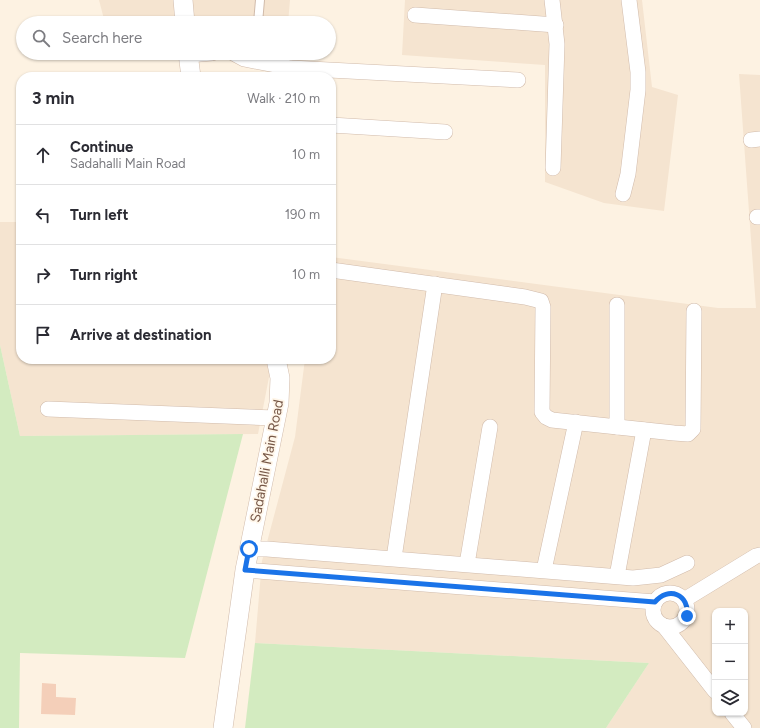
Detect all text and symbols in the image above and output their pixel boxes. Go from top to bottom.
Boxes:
search box [16,16,336,60]
icon: search [30,27,52,49]
text: Search here [62,29,142,47]
text: 3 min [32,88,74,108]
text: Walk · 210 m [247,91,320,106]
text: Continue [70,138,133,156]
icon: ahead [32,144,54,166]
text: 10 m [292,147,320,162]
text: Sadahalli Main Road [70,156,186,171]
icon: left [32,204,54,226]
text: Turn left [70,206,128,224]
text: 190 m [285,207,320,222]
icon: right [32,264,54,286]
text: Turn right [70,266,138,284]
text: 10 m [292,267,320,282]
icon: arrive [32,324,54,346]
text: Arrive at destination [70,326,211,344]
street label: Sadahalli Main Road [247,398,287,524]
route start [240,540,258,558]
route end [678,607,696,625]
map controls [712,608,748,716]
button: + [712,608,748,644]
button: − [712,644,748,680]
button: layers [712,680,748,716]

